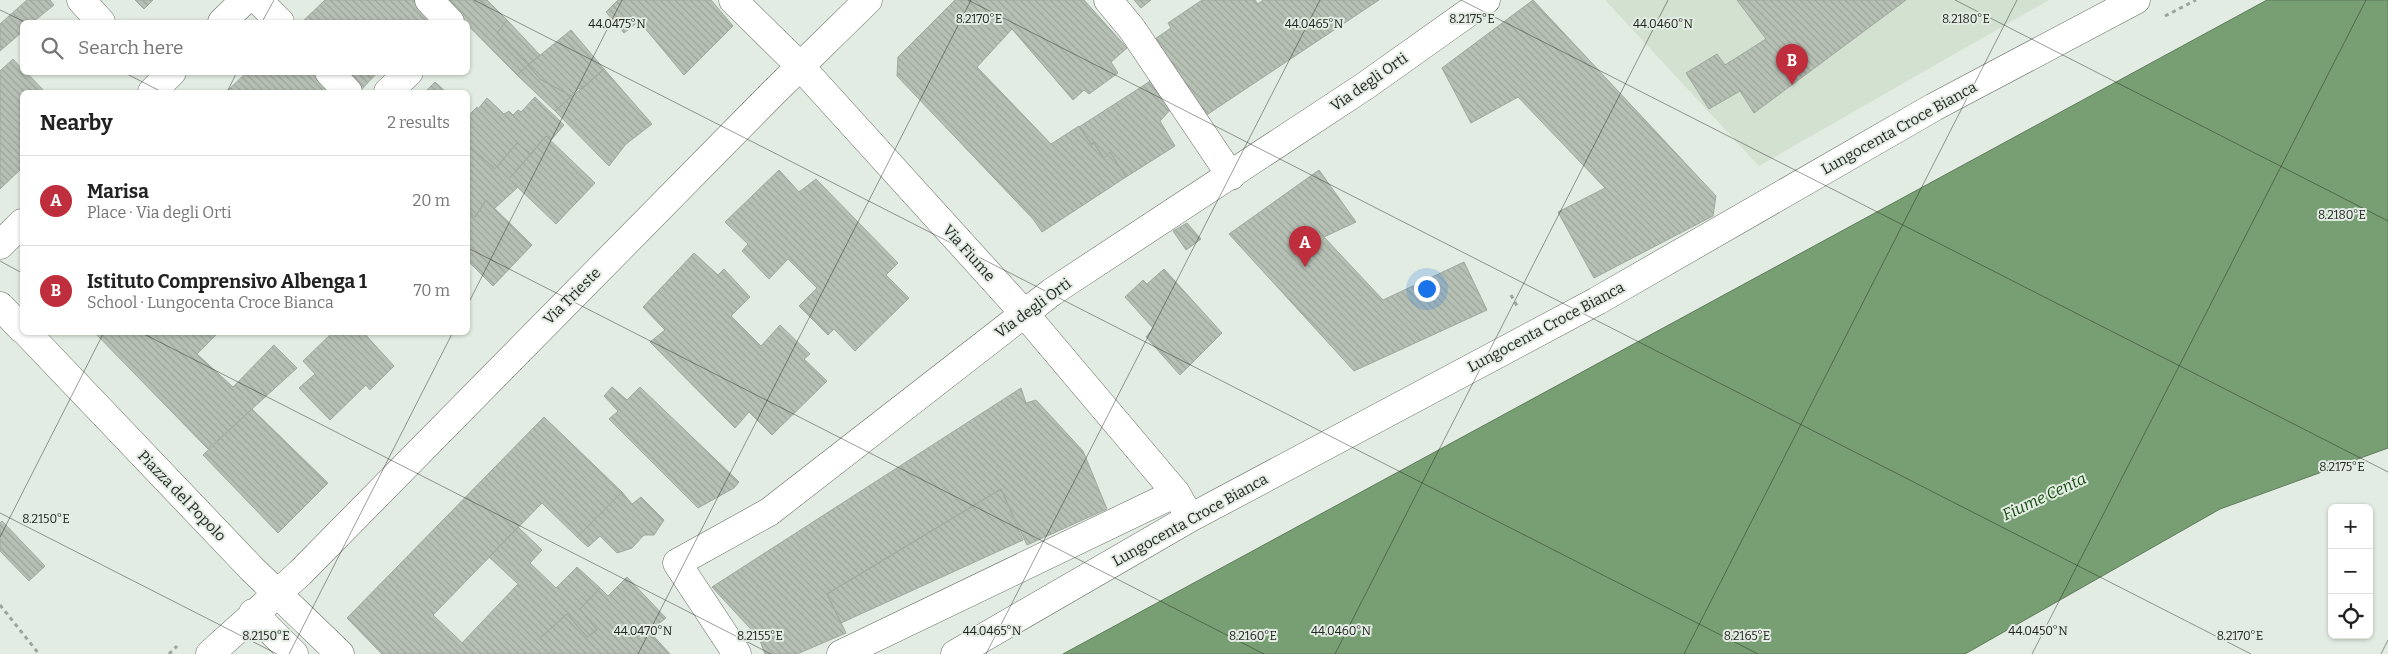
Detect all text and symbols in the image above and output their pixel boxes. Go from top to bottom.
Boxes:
text: 8.2170°E [956,12,1002,26]
text: 8.2175°E [1449,12,1495,26]
text: 8.2180°E [1942,12,1990,26]
text: 44.0475°N [588,17,646,31]
text: 44.0465°N [1285,17,1344,31]
text: 44.0460°N [1633,17,1693,31]
search box [20,20,470,75]
icon: search [38,34,66,62]
text: Search here [78,36,183,59]
pin: B [1776,44,1808,85]
street label: Via degli Orti [1327,49,1411,115]
street label: Lungocenta Croce Bianca [1818,78,1980,178]
text: Nearby [40,110,113,136]
text: 2 results [387,113,450,132]
text: Marisa [87,180,149,203]
text: A [50,191,62,210]
text: 20 m [413,191,450,210]
text: Place · Via degli Orti [87,203,232,222]
text: 8.2180°E [2318,208,2366,222]
street label: Via Fiume [939,221,999,285]
pin: A [1289,226,1321,267]
street label: Via Trieste [540,264,604,328]
text: Istituto Comprensivo Albenga 1 [87,270,367,293]
street label: Via degli Orti [991,274,1075,342]
your location [1414,276,1440,302]
street label: Lungocenta Croce Bianca [1465,278,1627,376]
text: B [51,281,61,300]
text: 70 m [414,281,450,300]
text: School · Lungocenta Croce Bianca [87,293,334,312]
street label: Piazza del Popolo [134,447,230,545]
text: 8.2175°E [2319,460,2365,474]
water label: Fiume Centa [1999,469,2089,524]
street label: Lungocenta Croce Bianca [1109,470,1271,570]
map controls [2328,504,2373,639]
button: + [2328,504,2373,549]
text: 8.2150°E [22,512,70,526]
button: − [2328,549,2373,594]
button: locate [2328,594,2373,639]
text: 44.0470°N [614,624,673,638]
text: 44.0465°N [963,624,1022,638]
text: 44.0460°N [1311,624,1371,638]
text: 44.0450°N [2008,624,2068,638]
text: 8.2150°E [242,629,290,643]
text: 8.2155°E [737,629,783,643]
text: 8.2160°E [1229,629,1277,643]
text: 8.2165°E [1724,629,1770,643]
text: 8.2170°E [2217,629,2263,643]

